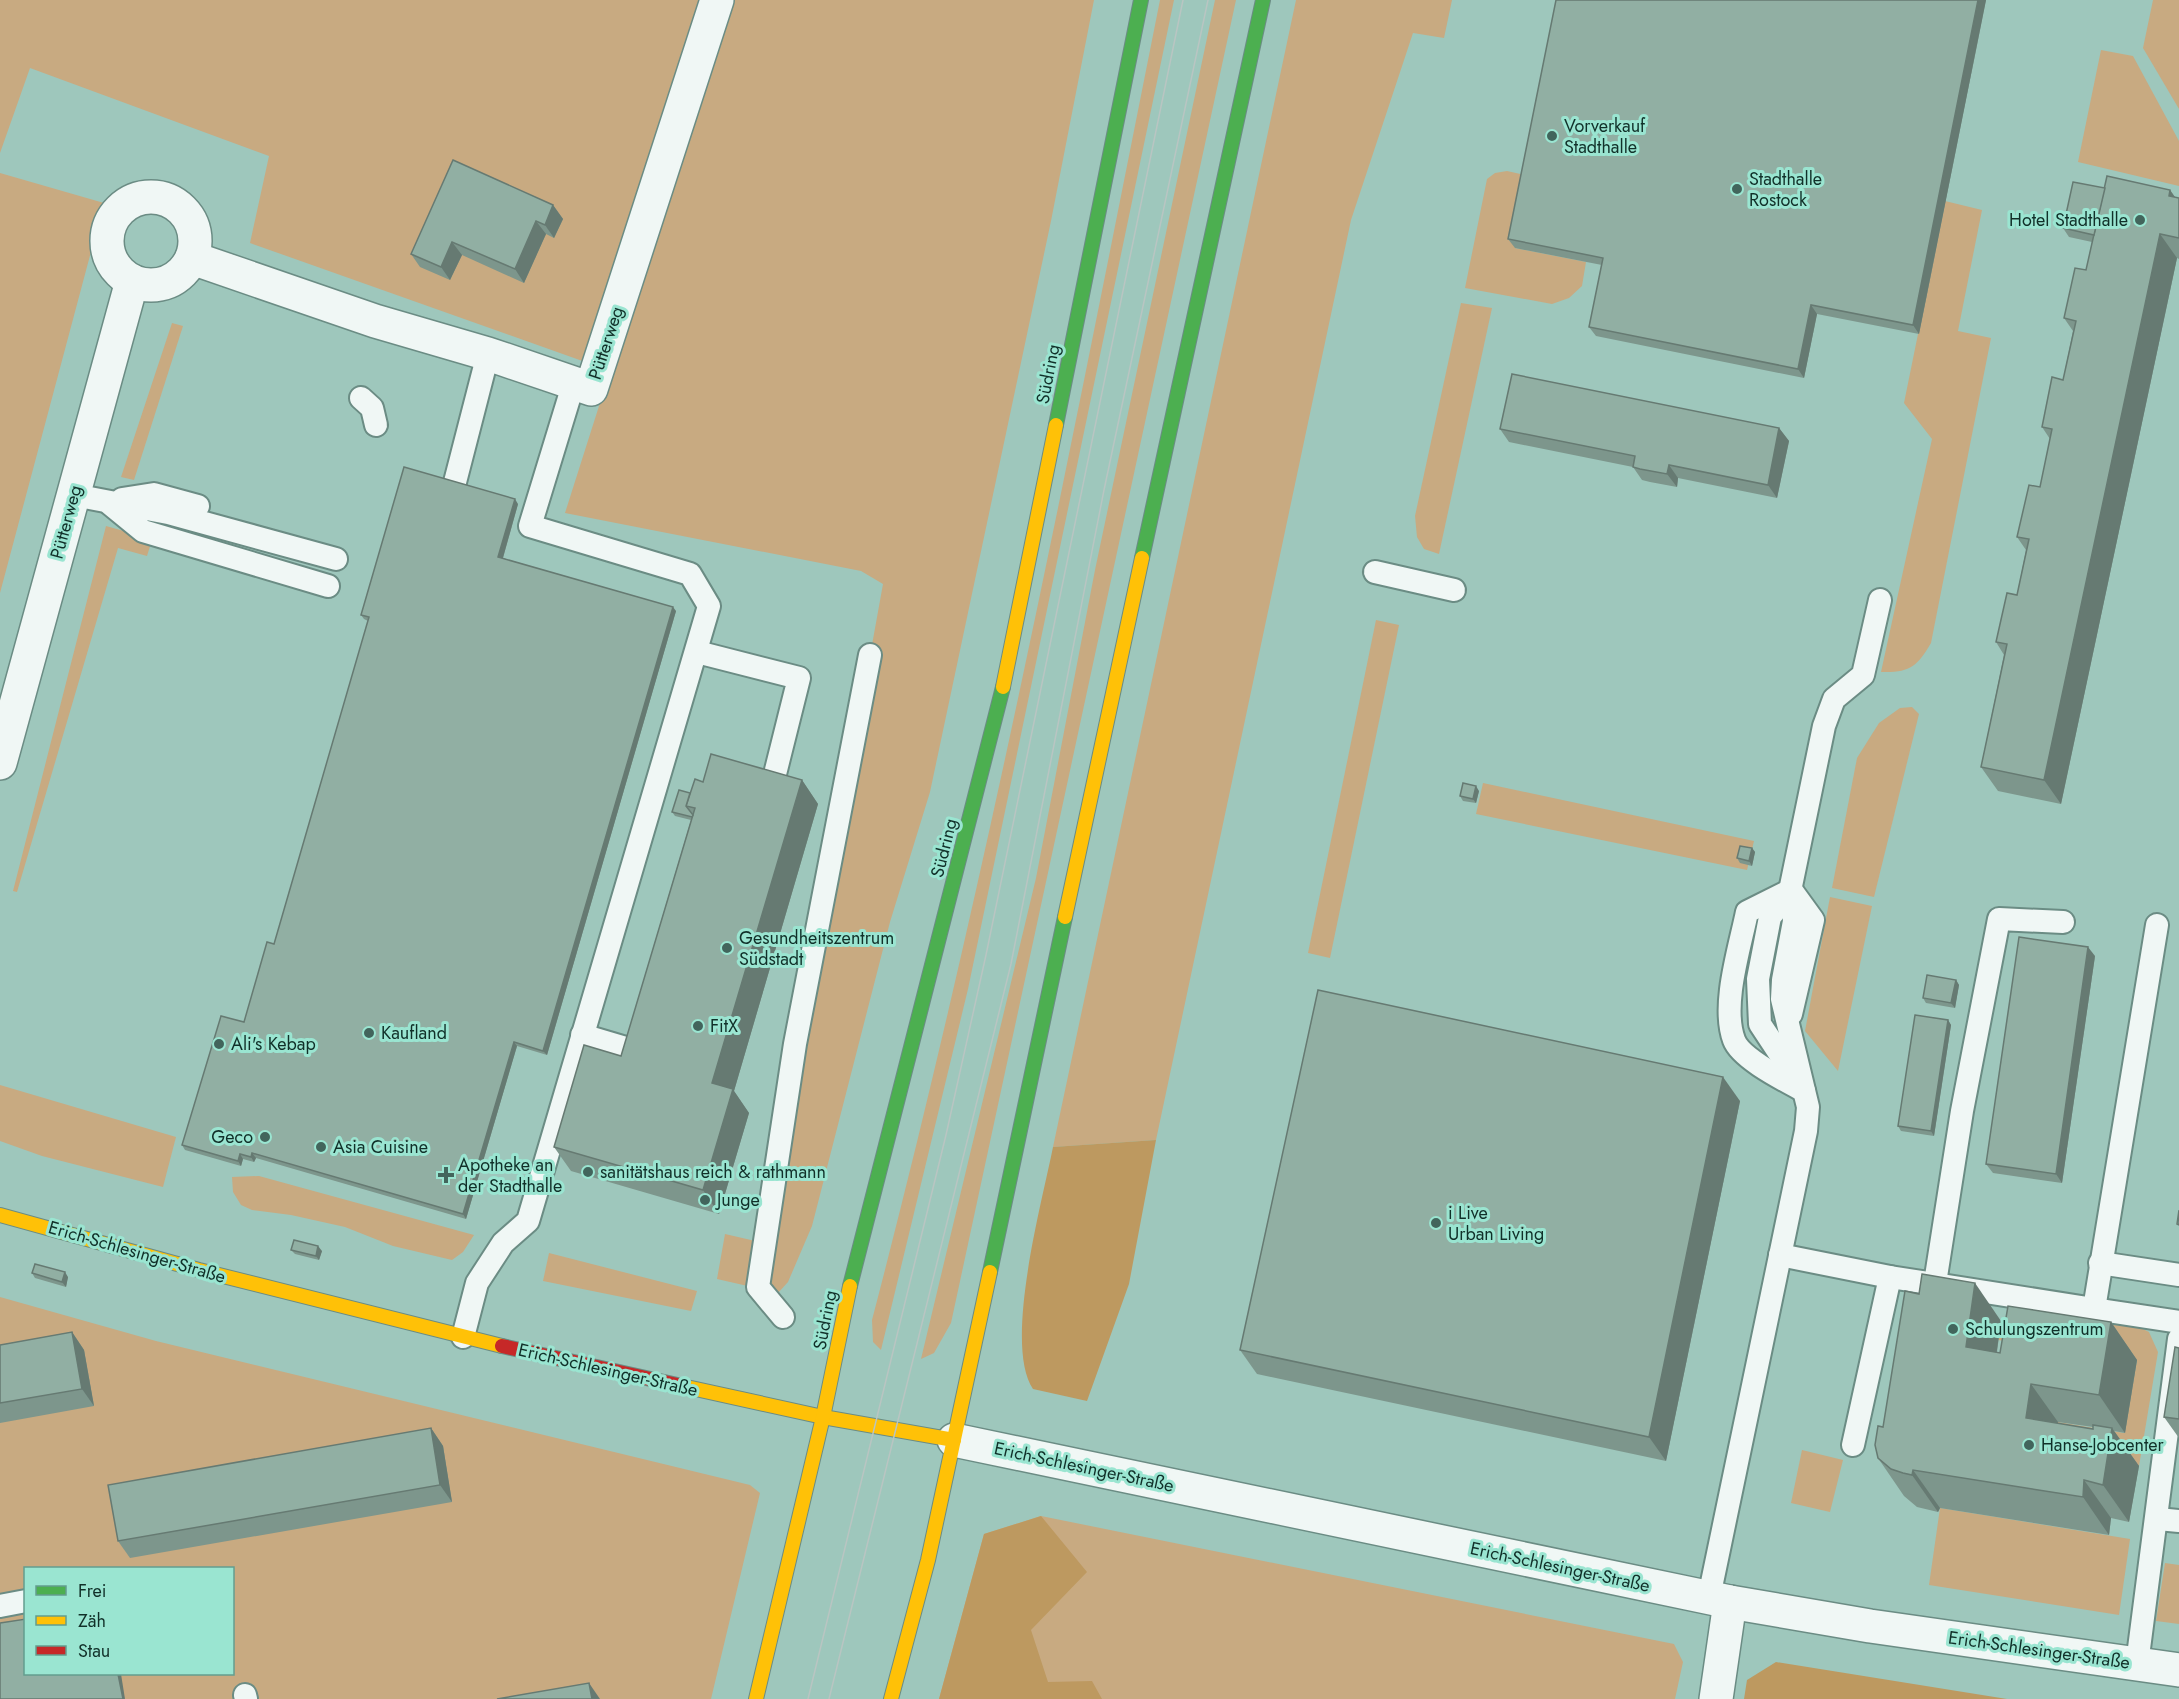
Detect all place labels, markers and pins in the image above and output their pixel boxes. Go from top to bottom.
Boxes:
place label: Vorverkauf Stadthalle [1564,113,1646,160]
marker: Vorverkauf Stadthalle [1545,129,1559,143]
place label: Stadthalle Rostock [1749,166,1822,213]
marker: Stadthalle Rostock [1730,182,1744,196]
place label: Hotel Stadthalle [2009,207,2128,233]
marker: Hotel Stadthalle [2133,213,2147,227]
place label: Gesundheitszentrum Südstadt [739,925,894,972]
marker: Gesundheitszentrum Südstadt [720,941,734,955]
place label: FitX [710,1013,738,1039]
marker: FitX [691,1019,705,1033]
place label: Kaufland [381,1020,447,1046]
marker: Kaufland [362,1026,376,1040]
place label: Ali's Kebap [231,1031,316,1057]
marker: Ali's Kebap [212,1037,226,1051]
place label: Geco [211,1124,253,1150]
marker: Geco [258,1130,272,1144]
place label: Asia Cuisine [333,1134,428,1160]
marker: Asia Cuisine [314,1140,328,1154]
place label: Apotheke an der Stadthalle [458,1152,562,1199]
place label: sanitätshaus reich & rathmann [600,1159,826,1185]
marker: sanitätshaus reich & rathmann [581,1165,595,1179]
marker: Apotheke an der Stadthalle [439,1168,453,1182]
place label: Junge [715,1187,760,1213]
marker: Junge [698,1193,712,1207]
place label: i Live Urban Living [1448,1200,1544,1247]
marker: i Live Urban Living [1429,1216,1443,1230]
place label: Schulungszentrum [1965,1316,2104,1342]
marker: Schulungszentrum [1946,1322,1960,1336]
place label: Hanse-Jobcenter [2041,1432,2165,1458]
marker: Hanse-Jobcenter [2022,1438,2036,1452]

